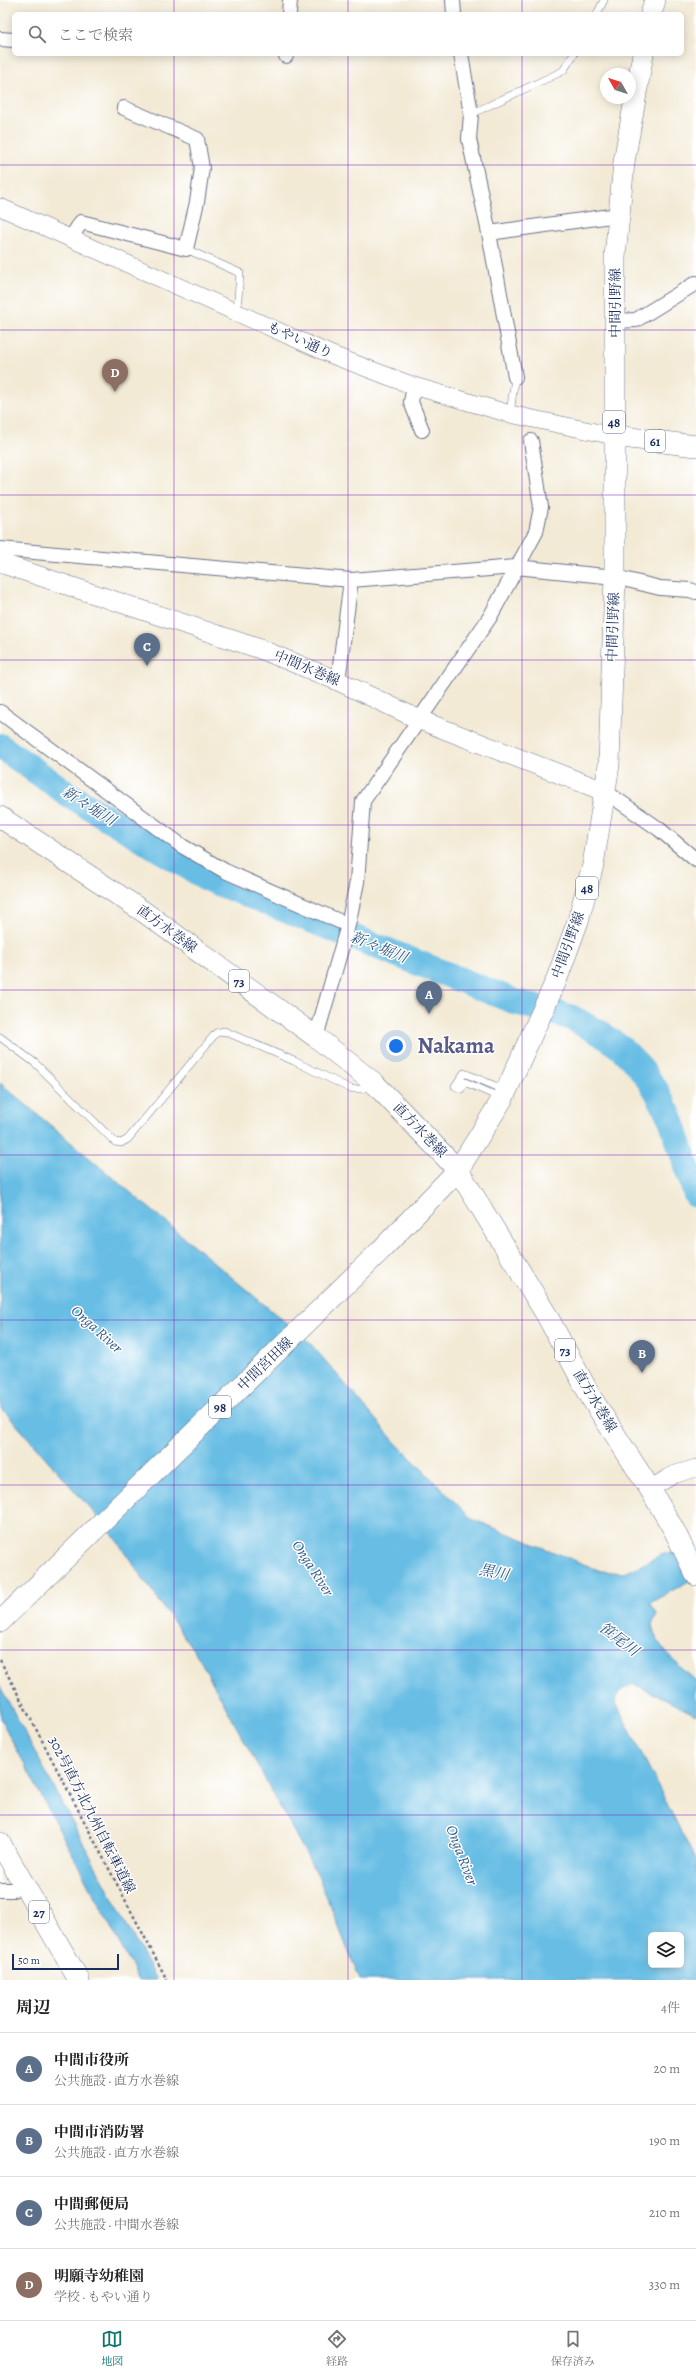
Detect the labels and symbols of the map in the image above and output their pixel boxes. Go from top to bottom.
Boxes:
north arrow [600,68,636,104]
street label: 中間引野線 [606,268,625,338]
street label: もやい通り [264,317,336,363]
pin: D [102,359,128,392]
road number: 48 [603,411,625,433]
road number: 61 [645,430,665,452]
street label: 中間引野線 [602,592,624,662]
pin: C [134,633,160,666]
street label: 中間水巻線 [271,646,343,690]
water label: 新々堀川 [58,782,121,831]
road number: 48 [576,877,598,899]
street label: 直方水巻線 [133,901,201,957]
street label: 中間引野線 [547,909,589,981]
water label: 新々堀川 [347,926,412,968]
road number: 73 [229,970,249,992]
pin: A [416,981,442,1014]
district label: Nakama [417,1031,495,1061]
your location [386,1036,406,1056]
street label: 直方水巻線 [389,1098,451,1162]
water label: Onga River [67,1301,128,1358]
street label: 中間宮田線 [233,1333,297,1395]
road number: 73 [555,1339,575,1361]
pin: B [629,1340,655,1373]
street label: 直方水巻線 [569,1366,621,1436]
road number: 98 [209,1396,231,1418]
water label: Onga River [288,1536,339,1600]
water label: 黒川 [477,1559,513,1585]
water label: 笹尾川 [595,1617,645,1662]
street label: 302号直方北九州自転車道線 [44,1733,140,1897]
water label: Onga River [441,1822,483,1889]
road number: 27 [29,1901,49,1923]
scale bar [12,1952,119,1971]

